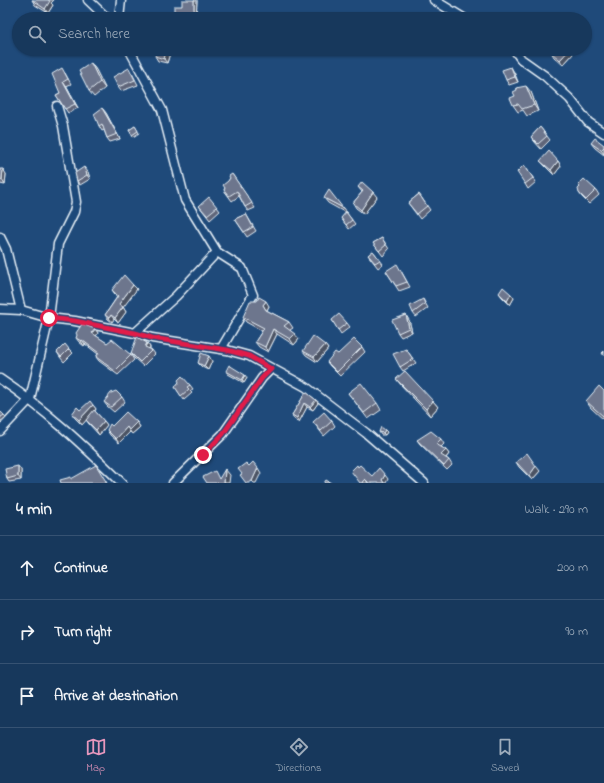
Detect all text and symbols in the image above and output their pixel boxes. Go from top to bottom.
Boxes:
search box [12,12,592,56]
icon: search [26,23,48,45]
text: Search here [58,23,130,45]
route start [40,309,58,327]
route end [194,446,212,464]
text: 4 min [16,497,52,522]
text: Walk · 290 m [524,500,588,519]
icon: ahead [16,557,38,579]
text: Continue [54,557,108,579]
text: 200 m [557,558,588,577]
icon: right [16,621,38,643]
text: Turn right [54,621,112,643]
text: 90 m [565,622,588,641]
icon: arrive [16,685,38,707]
text: Arrive at destination [54,685,178,707]
tab: Map [85,736,107,776]
tab: Directions [276,736,321,776]
tab: Saved [491,736,519,776]

